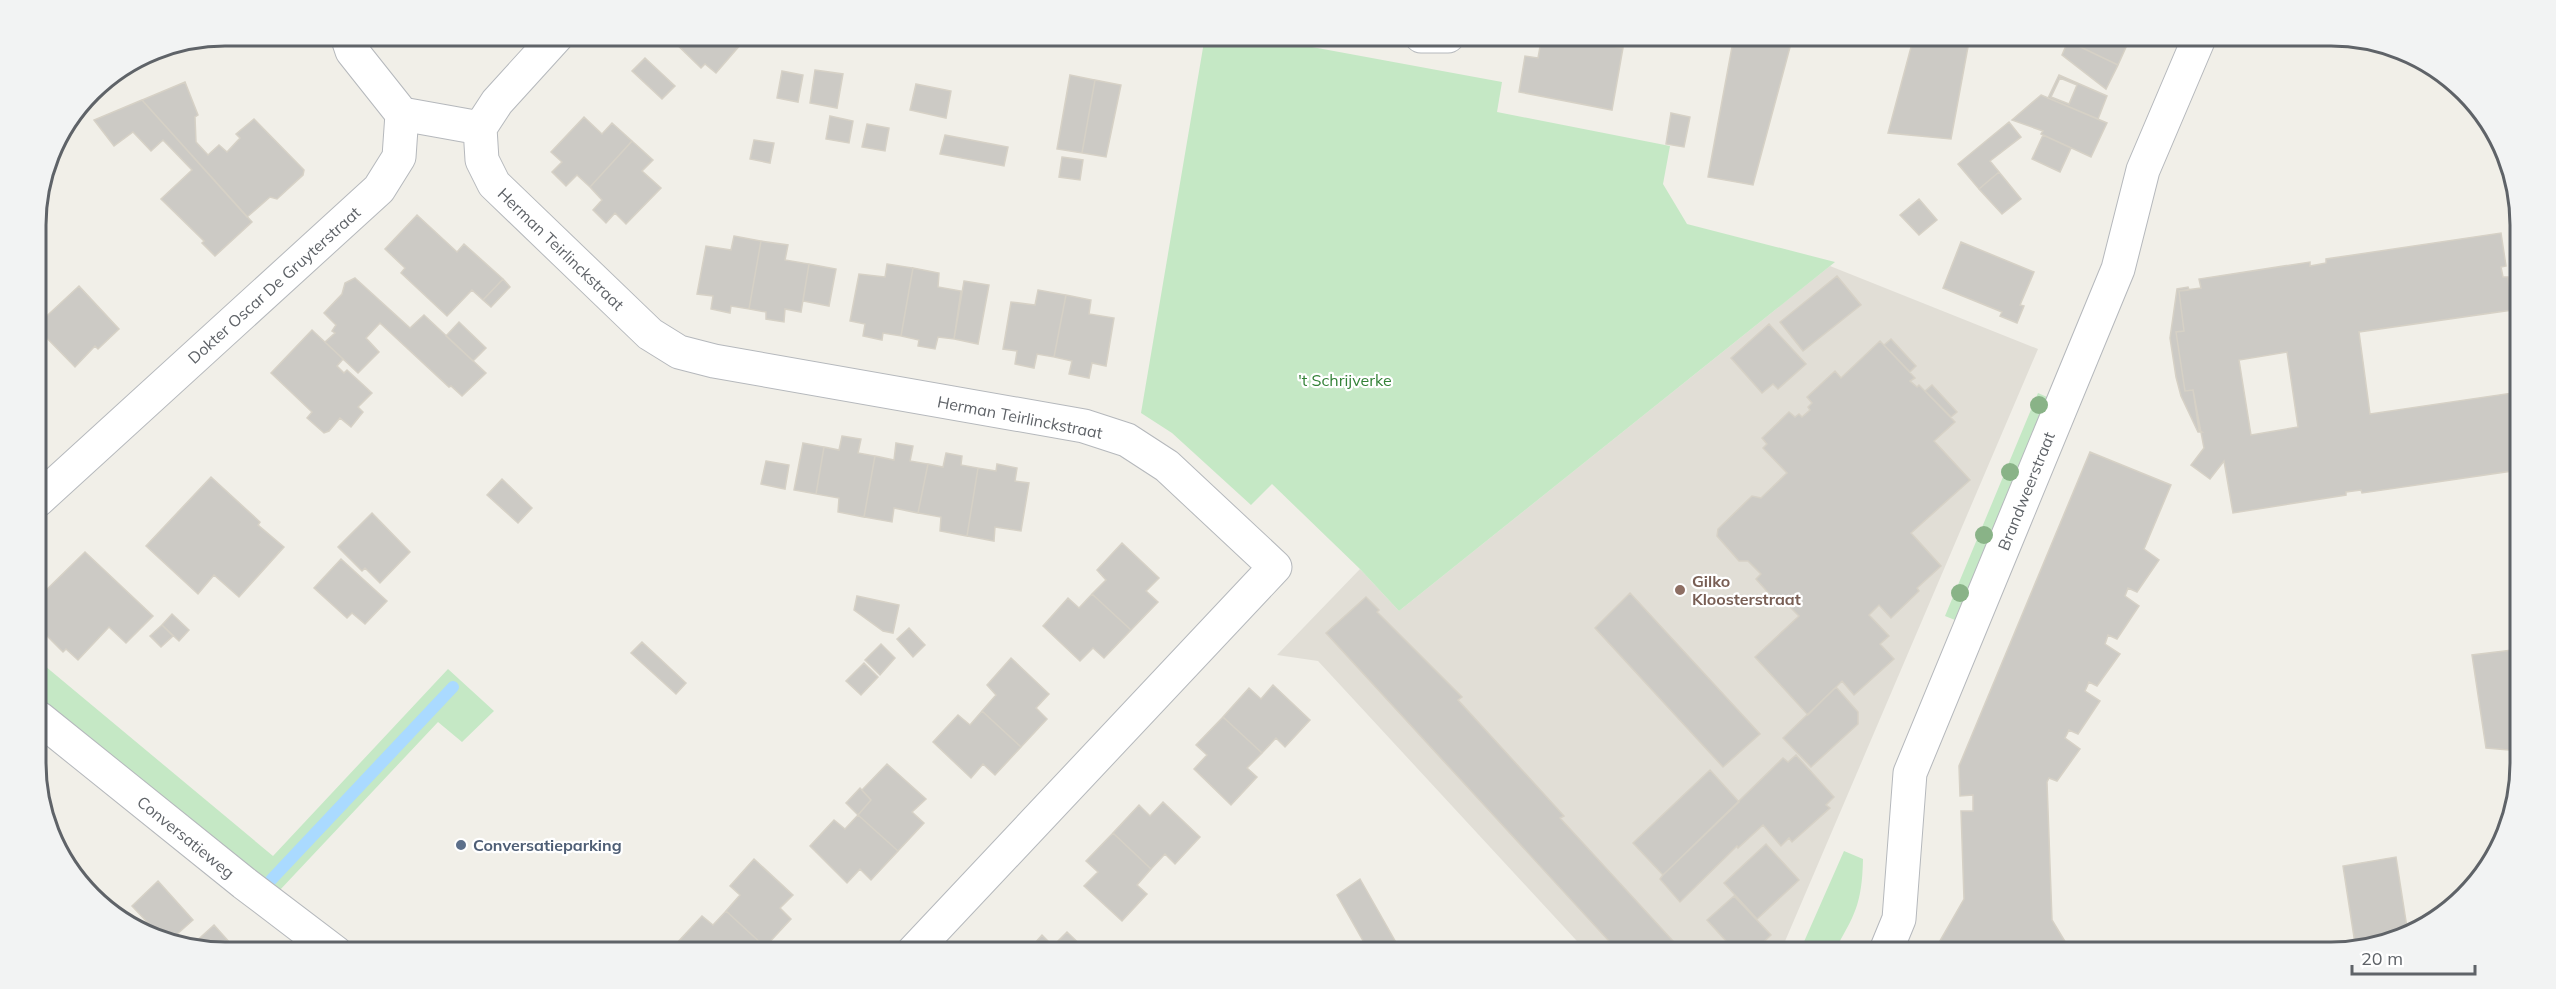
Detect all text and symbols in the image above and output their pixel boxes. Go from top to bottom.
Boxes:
street label: Herman Teirlinckstraat [494,184,629,315]
street label: Dokter Oscar De Gruyterstraat [184,202,365,368]
park label: 't Schrijverke [1298,370,1392,390]
street label: Herman Teirlinckstraat [936,391,1105,443]
street label: Brandweerstraat [1993,428,2059,553]
place label: Gilko Kloosterstraat [1692,571,1801,609]
marker: Gilko Kloosterstraat [1673,583,1687,597]
street label: Conversatieweg [133,792,239,882]
place label: Conversatieparking [473,835,622,855]
marker: Conversatieparking [454,838,468,852]
scale bar [2352,938,2475,976]
text: 20 m [2361,947,2403,970]

